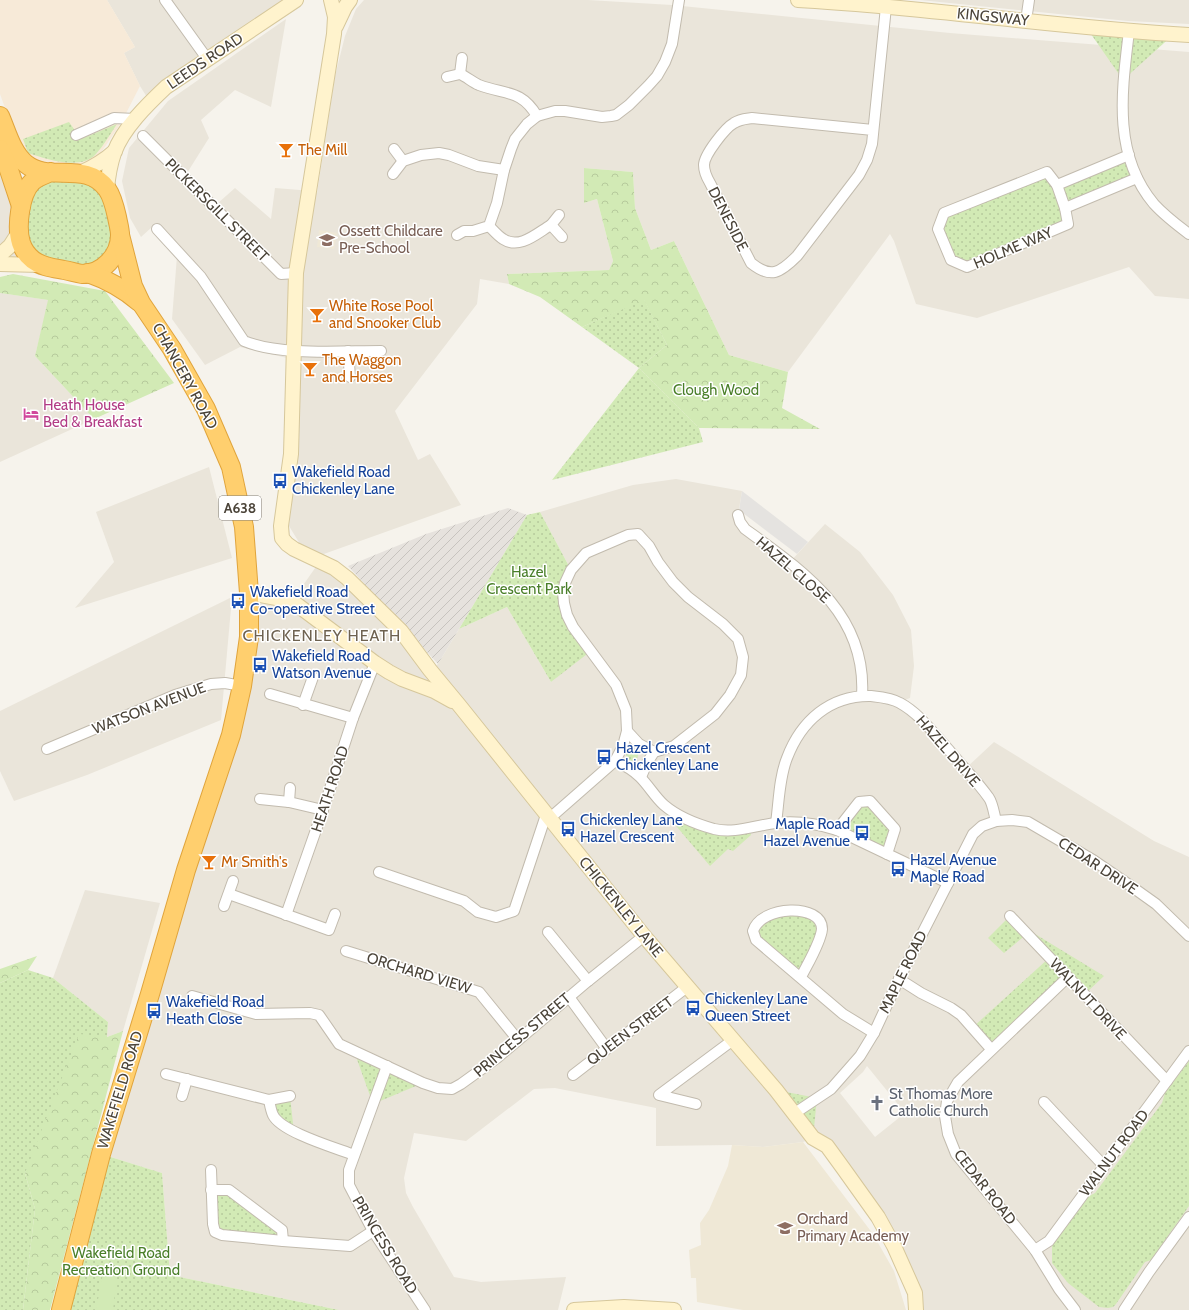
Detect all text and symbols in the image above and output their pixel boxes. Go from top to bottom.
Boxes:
street label: KINGSWAY [956,4,1030,30]
street label: LEEDS ROAD [164,29,246,93]
bar icon: The Mill [277,141,295,159]
place label: The Mill [298,141,348,159]
street label: PICKERSGILL STREET [161,154,273,266]
street label: DENESIDE [704,184,752,254]
place label: Ossett Childcare Pre-School [339,222,443,257]
street label: HOLME WAY [971,223,1056,273]
school or university icon: Ossett Childcare Pre-School [318,231,336,249]
place label: White Rose Pool and Snooker Club [329,297,441,332]
bar icon: White Rose Pool and Snooker Club [308,306,326,324]
street label: CHANCERY ROAD [148,320,222,432]
place label: The Waggon and Horses [322,351,401,386]
bar icon: The Waggon and Horses [301,360,319,378]
park label: Clough Wood [673,381,759,399]
place label: Heath House Bed & Breakfast [43,396,142,431]
hotel icon: Heath House Bed & Breakfast [22,405,40,423]
place label: Wakefield Road Chickenley Lane [292,463,395,498]
bus stop icon: Wakefield Road Chickenley Lane [271,472,289,490]
road number: A638 [219,496,261,520]
street label: HAZEL CLOSE [752,533,834,607]
park label: Hazel Crescent Park [486,563,572,598]
place label: Wakefield Road Co-operative Street [250,583,375,618]
bus stop icon: Wakefield Road Co-operative Street [229,592,247,610]
district label: CHICKENLEY HEATH [243,626,401,645]
place label: Wakefield Road Watson Avenue [272,647,372,682]
bus stop icon: Wakefield Road Watson Avenue [251,656,269,674]
street label: WATSON AVENUE [90,678,208,738]
street label: HAZEL DRIVE [912,712,984,790]
place label: Hazel Crescent Chickenley Lane [616,739,719,774]
street label: HEATH ROAD [308,743,352,835]
bus stop icon: Hazel Crescent Chickenley Lane [595,748,613,766]
place label: Chickenley Lane Hazel Crescent [580,811,683,846]
place label: Maple Road Hazel Avenue [763,815,850,850]
bus stop icon: Chickenley Lane Hazel Crescent [559,820,577,838]
bus stop icon: Maple Road Hazel Avenue [853,824,871,842]
street label: CEDAR DRIVE [1055,834,1141,898]
place label: Hazel Avenue Maple Road [910,851,997,886]
bar icon: Mr Smith's [200,853,218,871]
place label: Mr Smith's [221,853,288,871]
street label: CHICKENLEY LANE [575,853,667,961]
bus stop icon: Hazel Avenue Maple Road [889,860,907,878]
street label: MAPLE ROAD [875,928,931,1016]
street label: ORCHARD VIEW [365,949,474,998]
street label: WALNUT DRIVE [1046,955,1130,1043]
street label: PRINCESS STREET [470,989,574,1081]
place label: Chickenley Lane Queen Street [705,990,808,1025]
place label: Wakefield Road Heath Close [166,993,264,1028]
street label: QUEEN STREET [583,993,677,1069]
bus stop icon: Chickenley Lane Queen Street [684,999,702,1017]
bus stop icon: Wakefield Road Heath Close [145,1002,163,1020]
street label: WAKEFIELD ROAD [94,1029,146,1151]
place label: St Thomas More Catholic Church [889,1085,993,1120]
church icon: St Thomas More Catholic Church [868,1094,886,1112]
street label: WALNUT ROAD [1076,1106,1152,1200]
street label: CEDAR ROAD [950,1146,1020,1228]
street label: PRINCESS ROAD [349,1193,421,1297]
place label: Orchard Primary Academy [797,1210,909,1245]
school or university icon: Orchard Primary Academy [776,1219,794,1237]
park label: Wakefield Road Recreation Ground [62,1244,180,1279]

